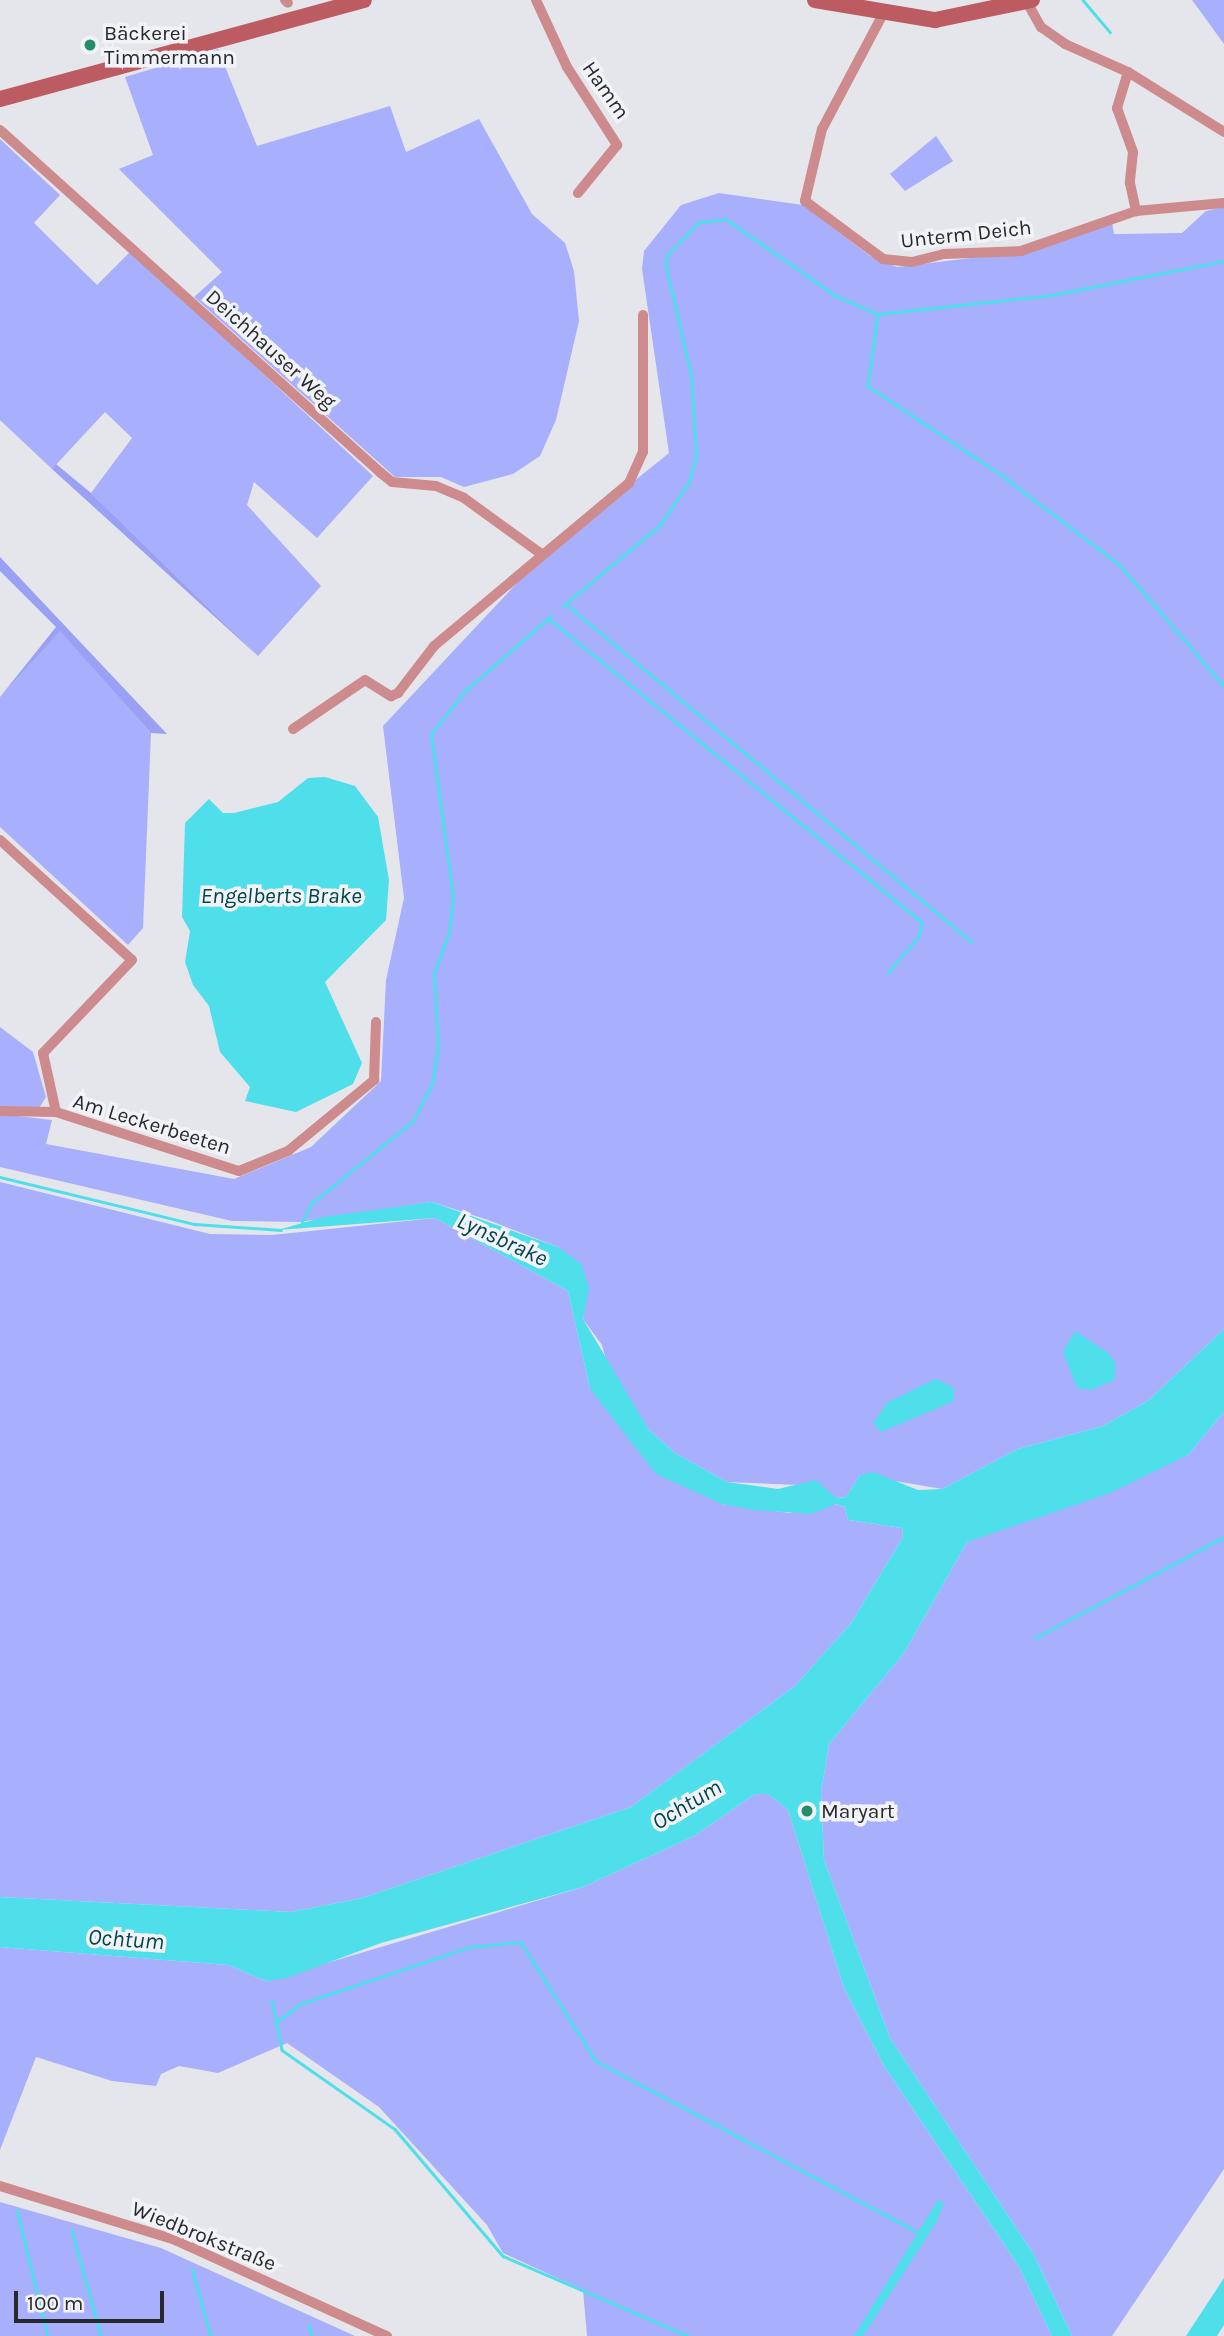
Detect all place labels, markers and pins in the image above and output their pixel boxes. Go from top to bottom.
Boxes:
place label: Bäckerei Timmermann [104,20,235,70]
marker: Bäckerei Timmermann [82,37,98,53]
place label: Maryart [821,1798,895,1824]
marker: Maryart [799,1803,815,1819]

